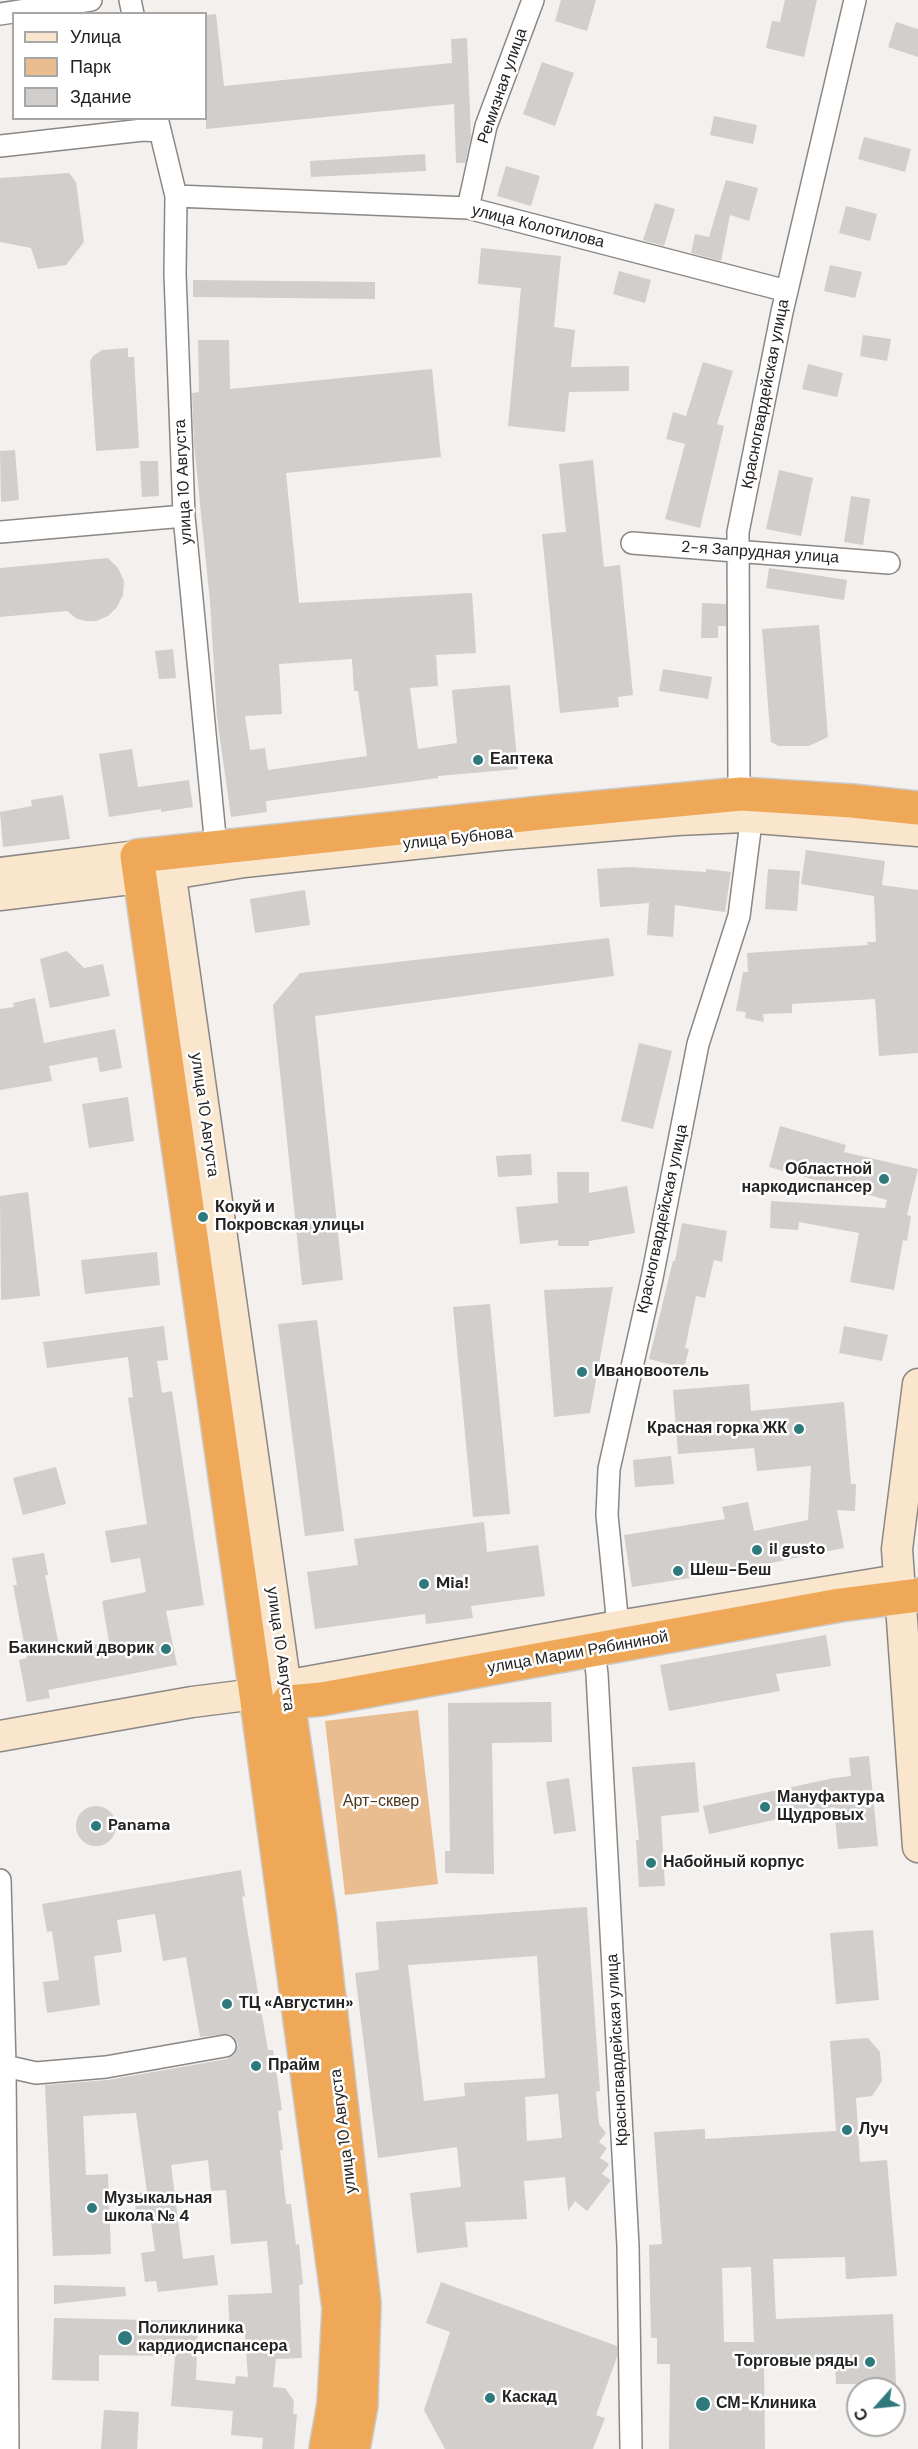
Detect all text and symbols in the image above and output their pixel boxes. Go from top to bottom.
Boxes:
legend [12,12,207,120]
text: Улица [70,25,121,49]
street label: Ремизная улица [474,26,532,146]
text: Парк [70,55,111,79]
text: Здание [70,85,131,109]
street label: улица Колотилова [470,201,606,253]
street label: Красногвардейская улица [738,298,794,490]
street label: улица 10 Августа [171,419,197,545]
street label: 2-я Запрудная улица [680,538,840,568]
place label: Еаптека [490,750,553,770]
marker: Еаптека [471,753,485,767]
street label: улица Бубнова [402,824,514,854]
street label: улица 10 Августа [186,1052,222,1178]
street label: Красногвардейская улица [634,1123,692,1315]
place label: Областной наркодиспансер [742,1160,872,1198]
marker: Областной наркодиспансер [877,1172,891,1186]
place label: Кокуй и Покровская улицы [215,1198,364,1236]
marker: Кокуй и Покровская улицы [196,1210,210,1224]
place label: Ивановоотель [594,1362,709,1382]
marker: Ивановоотель [575,1365,589,1379]
place label: Красная горка ЖК [647,1419,787,1439]
marker: Красная горка ЖК [792,1422,806,1436]
place label: il gusto [769,1540,826,1560]
marker: il gusto [750,1543,764,1557]
place label: Шеш-Беш [690,1561,771,1581]
marker: Шеш-Беш [671,1564,685,1578]
place label: Mia! [436,1574,469,1594]
marker: Mia! [417,1577,431,1591]
street label: улица 10 Августа [262,1586,298,1712]
street label: улица Марии Рябининой [486,1628,670,1678]
place label: Бакинский дворик [9,1639,154,1659]
marker: Бакинский дворик [159,1642,173,1656]
place label: Мануфактура Щудровых [777,1788,884,1826]
park label: Арт-сквер [343,1792,419,1812]
marker: Мануфактура Щудровых [758,1800,772,1814]
place label: Panama [108,1816,170,1836]
marker: Panama [89,1819,103,1833]
place label: Набойный корпус [663,1853,804,1873]
marker: Набойный корпус [644,1856,658,1870]
street label: Красногвардейская улица [603,1953,633,2147]
place label: ТЦ «Августин» [239,1994,353,2014]
marker: ТЦ «Августин» [220,1997,234,2011]
place label: Прайм [268,2056,320,2076]
marker: Прайм [249,2059,263,2073]
street label: улица 10 Августа [327,2068,361,2194]
place label: Луч [859,2120,888,2140]
marker: Луч [840,2123,854,2137]
place label: Музыкальная школа № 4 [104,2189,212,2227]
marker: Музыкальная школа № 4 [85,2201,99,2215]
place label: Поликлиника кардиодиспансера [138,2319,287,2357]
marker: Поликлиника кардиодиспансера [116,2329,134,2347]
place label: Торговые ряды [735,2352,858,2372]
marker: Торговые ряды [863,2355,877,2369]
north arrow [846,2377,906,2437]
place label: Каскад [502,2388,557,2408]
marker: Каскад [483,2391,497,2405]
place label: СМ-Клиника [716,2394,816,2414]
marker: СМ-Клиника [694,2395,712,2413]
text: С [849,2405,873,2424]

